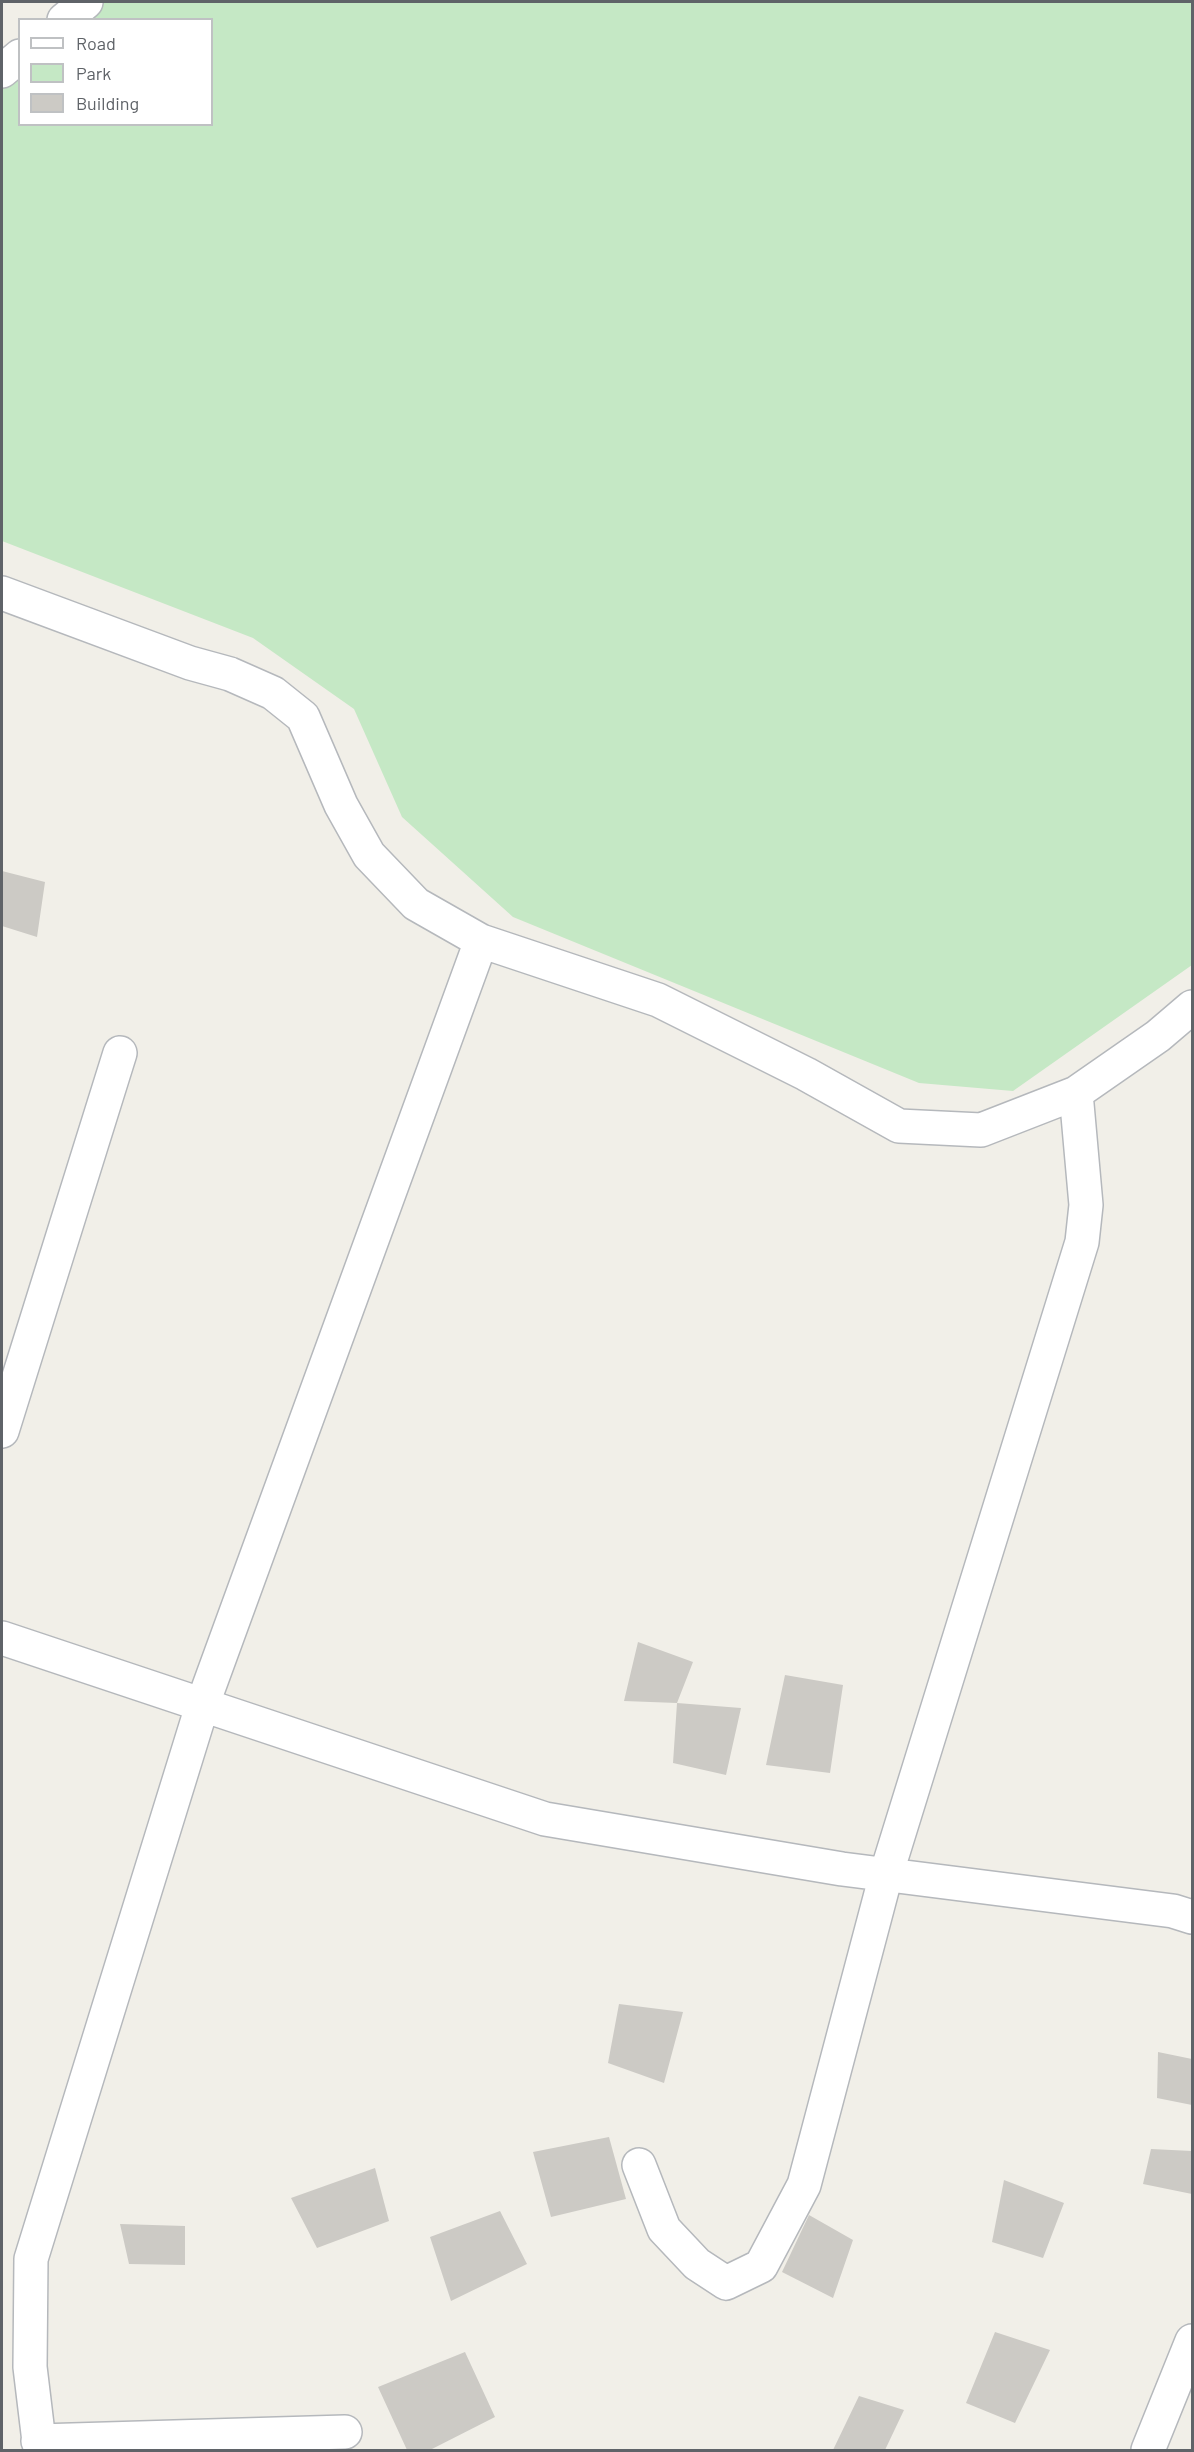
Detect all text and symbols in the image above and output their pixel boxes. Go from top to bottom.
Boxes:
legend [18,18,213,126]
text: Road [76,32,116,54]
text: Park [76,62,111,84]
text: Building [76,92,139,114]

